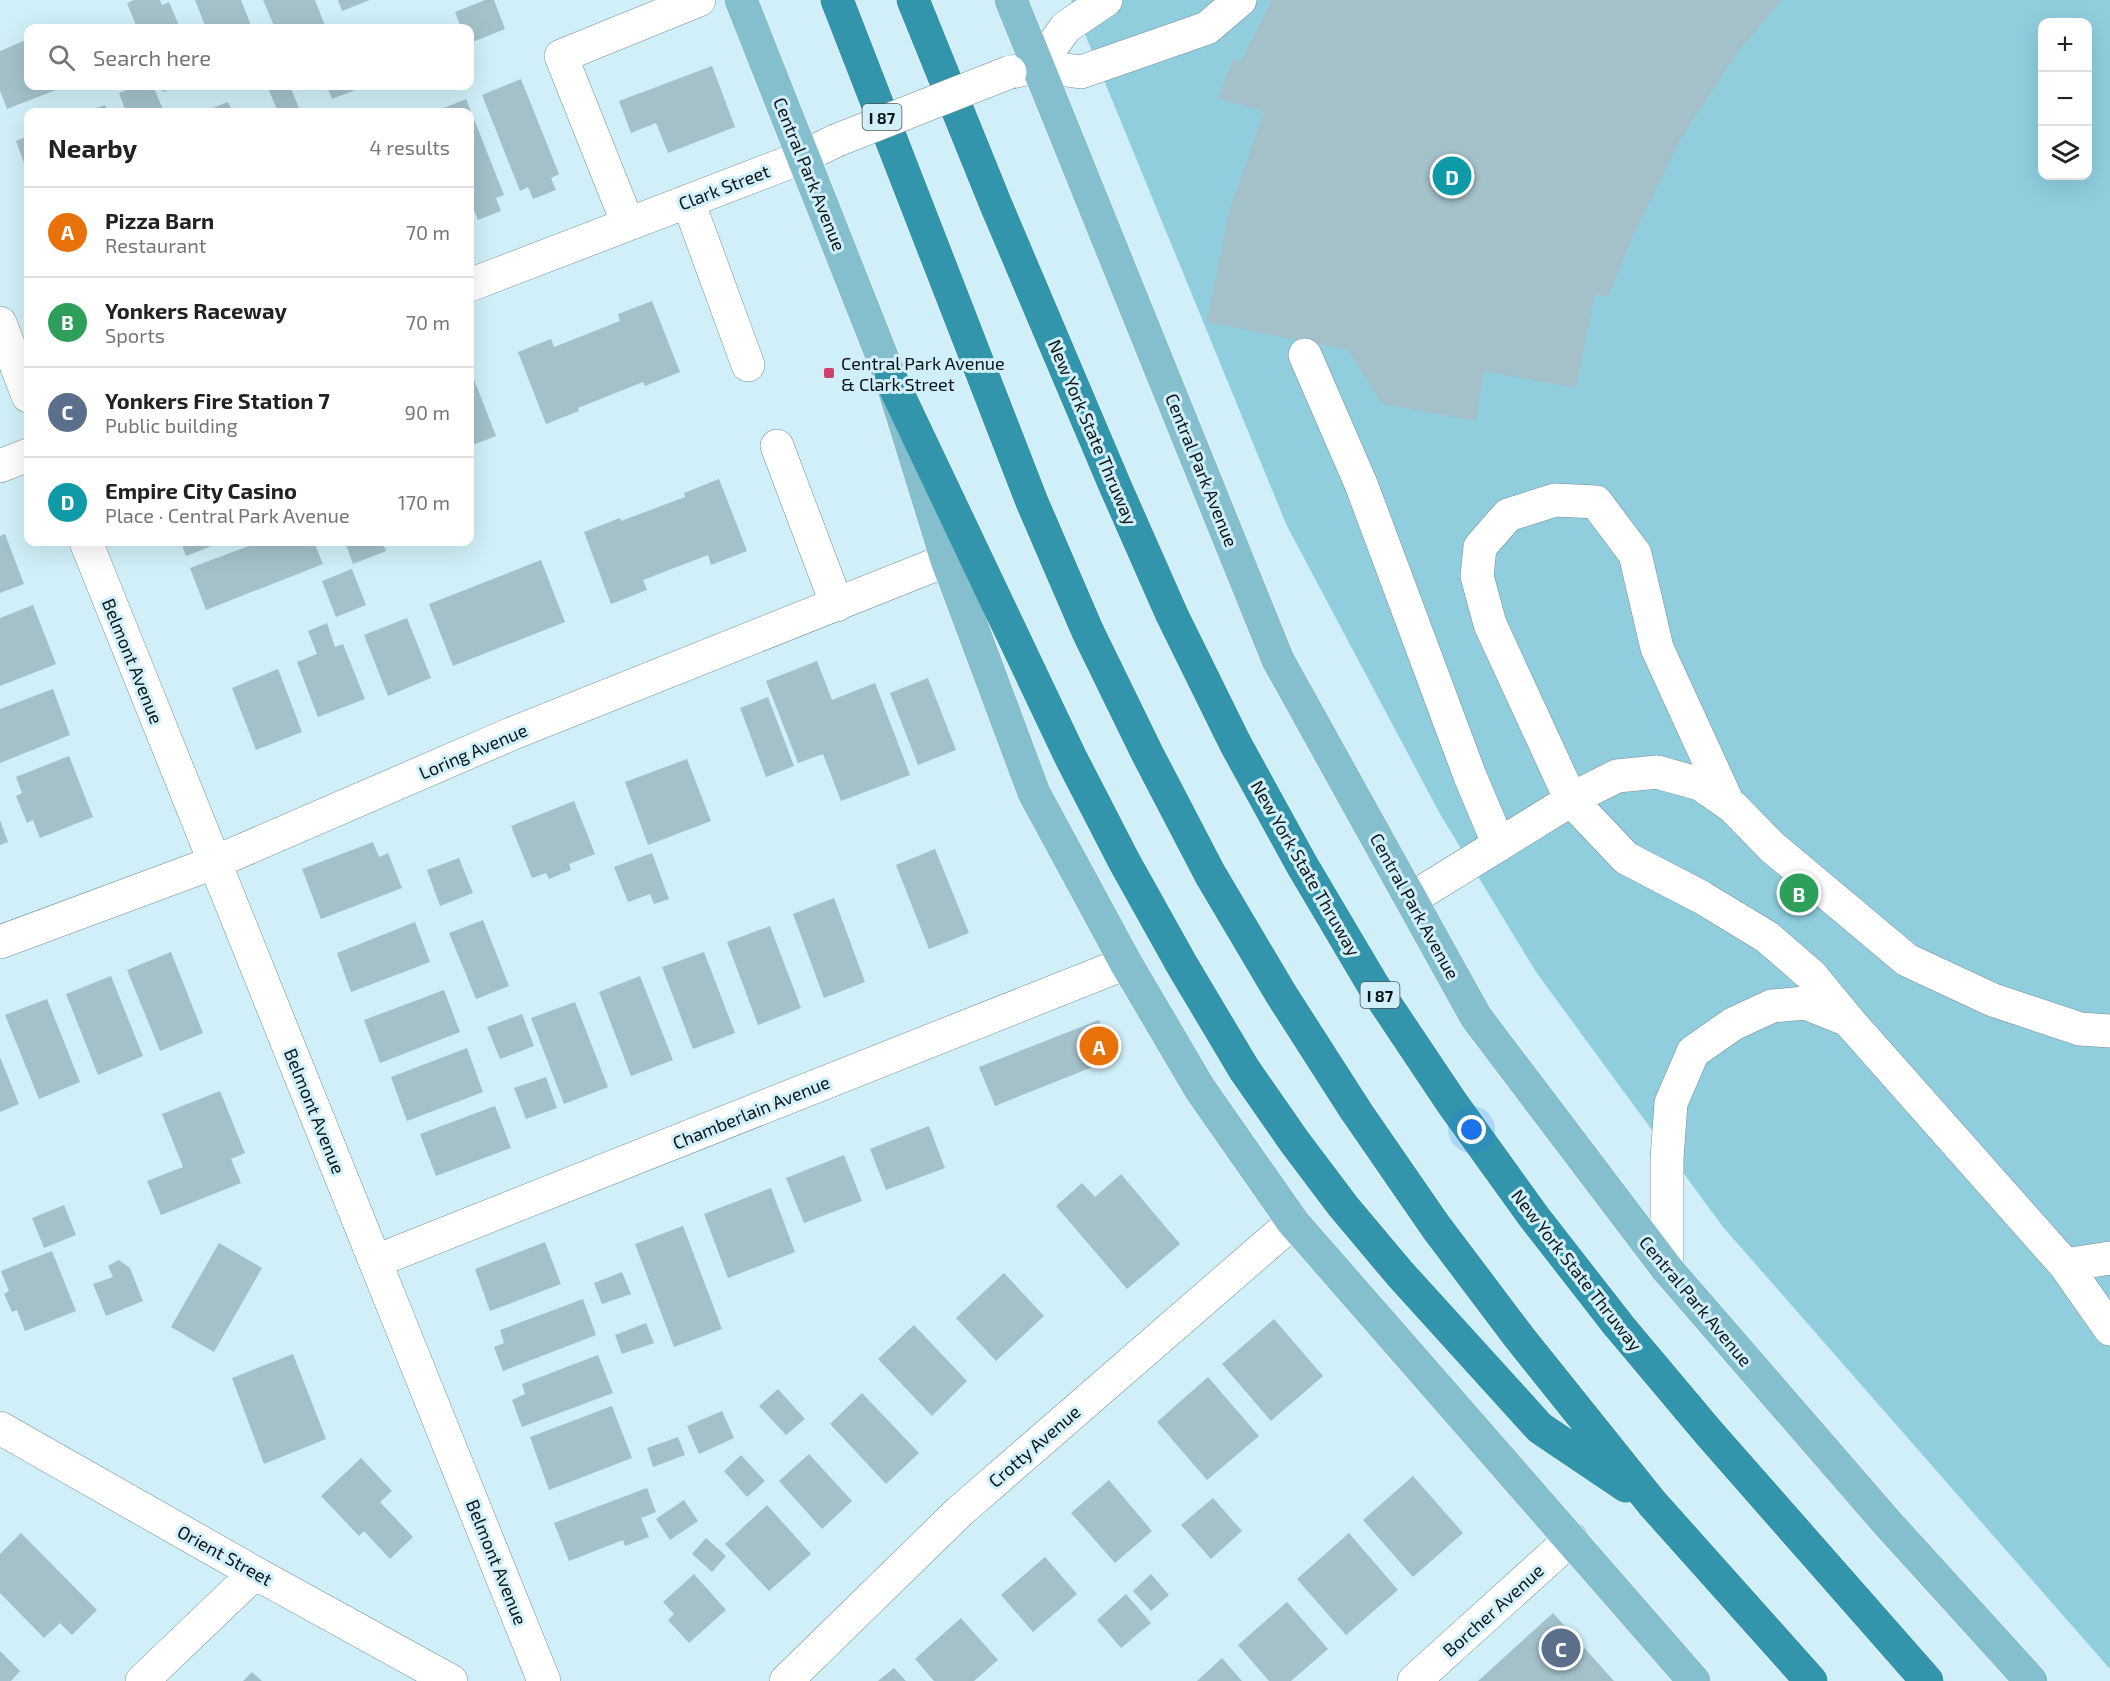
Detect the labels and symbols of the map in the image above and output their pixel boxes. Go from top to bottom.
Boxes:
street label: Central Park Avenue [769,94,851,254]
road number: I 87 [862,104,902,130]
pin: D [1432,154,1472,198]
street label: Clark Street [675,160,773,214]
street label: New York State Thruway [1044,336,1142,528]
place label: Central Park Avenue & Clark Street [841,352,1005,395]
marker: Central Park Avenue & Clark Street [822,366,836,380]
street label: Central Park Avenue [1161,390,1243,550]
street label: Belmont Avenue [98,595,168,727]
street label: Loring Avenue [416,718,530,784]
street label: New York State Thruway [1247,776,1366,960]
street label: Central Park Avenue [1366,829,1464,983]
pin: B [1780,870,1818,916]
road number: I 87 [1360,982,1400,1008]
pin: A [1080,1024,1118,1068]
street label: Belmont Avenue [280,1045,350,1177]
street label: Chamberlain Avenue [669,1070,833,1154]
your location [1457,1115,1486,1144]
street label: New York State Thruway [1507,1185,1647,1356]
street label: Central Park Avenue [1635,1231,1757,1371]
street label: Crotty Avenue [984,1400,1084,1492]
street label: Belmont Avenue [462,1496,532,1628]
street label: Orient Street [174,1520,276,1590]
street label: Borcher Avenue [1438,1559,1548,1661]
pin: C [1542,1626,1580,1670]

